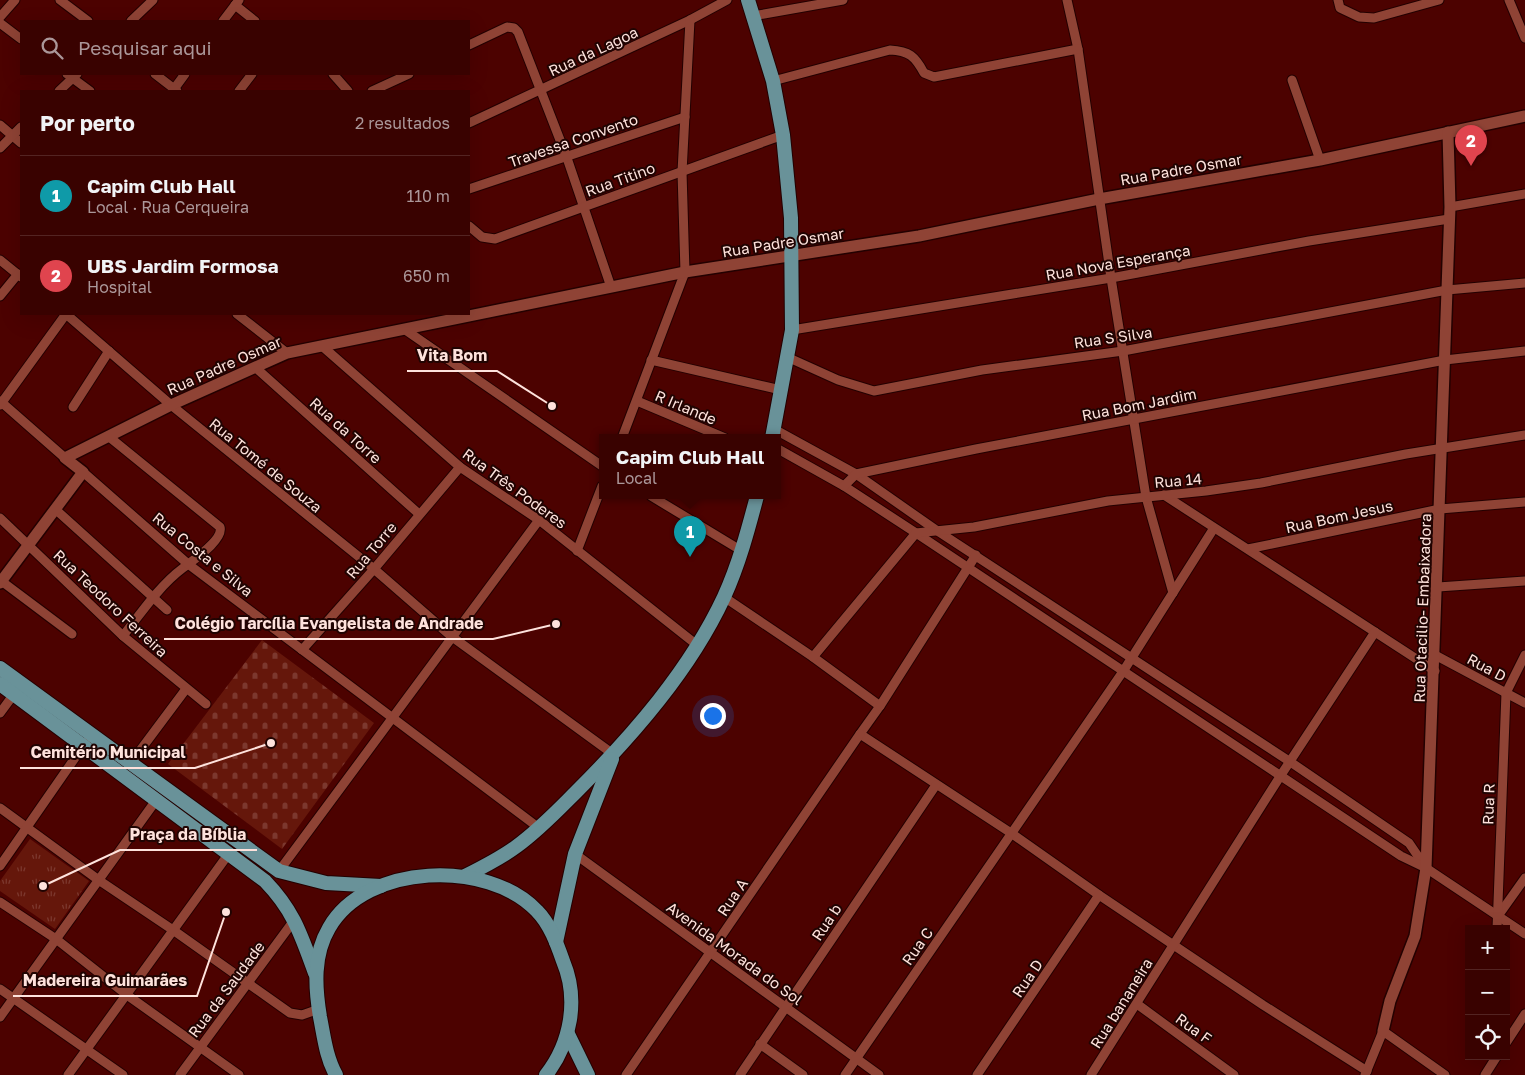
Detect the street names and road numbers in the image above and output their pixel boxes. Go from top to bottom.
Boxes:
street label: Rua da Lagoa [545,22,641,80]
street label: Travessa Convento [506,109,640,171]
street label: Rua Padre Osmar [1119,149,1243,189]
street label: Rua Titino [583,158,657,200]
street label: Rua Padre Osmar [721,223,845,261]
street label: Rua Nova Esperança [1044,240,1192,284]
street label: Rua S Silva [1073,323,1153,351]
street label: Rua Padre Osmar [164,332,284,398]
street label: Rua Bom Jardim [1080,384,1198,424]
street label: R Irlande [653,386,720,428]
street label: Rua da Torre [307,393,386,467]
street label: Rua Tomé de Souza [206,414,326,516]
street label: Rua Três Poderes [459,444,571,532]
street label: Rua 14 [1153,469,1203,491]
street label: Rua Bom Jesus [1284,496,1394,536]
street label: Rua Costa e Silva [149,508,257,600]
street label: Rua Otacilio- Embaixadora [1410,513,1434,703]
street label: Rua Torre [342,518,400,582]
street label: Rua Teodoro Ferreira [50,545,172,661]
street label: Rua D [1464,649,1510,685]
street label: Rua R [1478,783,1498,825]
street label: Rua A [713,875,751,919]
street label: Avenida Morada do Sol [664,898,807,1008]
street label: Rua b [807,900,845,944]
street label: Rua C [898,924,936,968]
street label: Rua da Saudade [184,937,268,1041]
street label: Rua bananeira [1086,955,1156,1051]
street label: Rua D [1008,956,1046,1000]
street label: Rua F [1172,1009,1216,1047]

